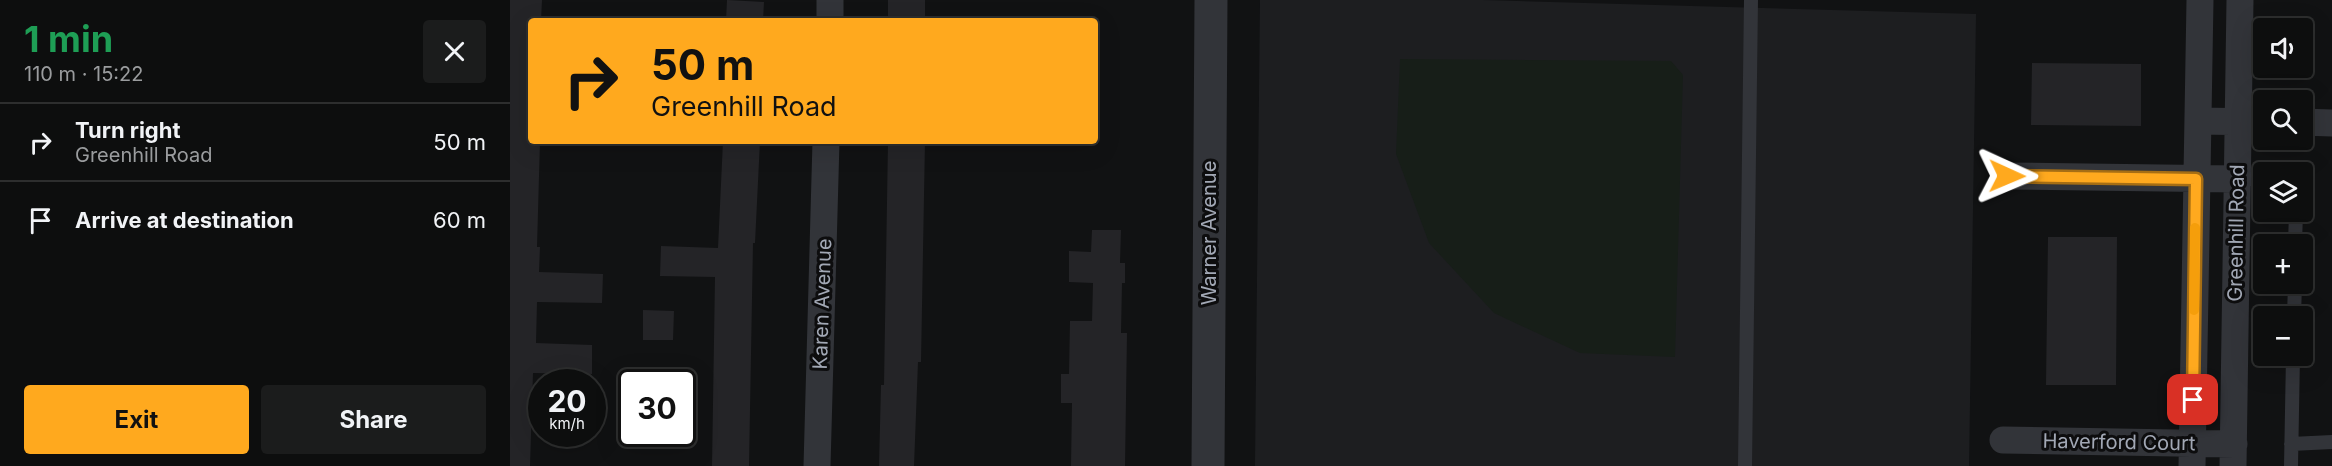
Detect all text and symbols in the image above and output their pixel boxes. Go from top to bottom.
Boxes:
text: 1 min [24,17,113,61]
map controls [2253,18,2313,366]
button: sound [2253,18,2313,78]
button: close [423,20,486,83]
text: 50 m [651,39,754,90]
icon: right [552,42,630,120]
text: 110 m · 15:22 [24,62,144,86]
text: Greenhill Road [651,90,837,123]
button: search [2253,90,2313,150]
text: Turn right [75,117,181,143]
icon: right [24,126,57,159]
text: 50 m [433,129,486,155]
text: Greenhill Road [75,143,212,167]
position arrow [1975,144,2039,208]
street label: Warner Avenue [1197,161,1221,305]
button: layers [2253,162,2313,222]
street label: Greenhill Road [2223,164,2249,302]
icon: arrive [24,204,57,237]
text: Arrive at destination [75,207,294,233]
text: 60 m [433,207,486,233]
button: + [2253,234,2313,294]
street label: Karen Avenue [808,238,836,370]
button: − [2253,306,2313,366]
speed limit sign: 30 [618,369,696,447]
pin [2167,374,2218,425]
text: 20 [547,383,587,419]
icon: arrive [2176,383,2209,416]
button: Exit [24,385,249,454]
button: Share [261,385,486,454]
text: km/h [549,414,585,433]
street label: Haverford Court [2042,429,2196,455]

